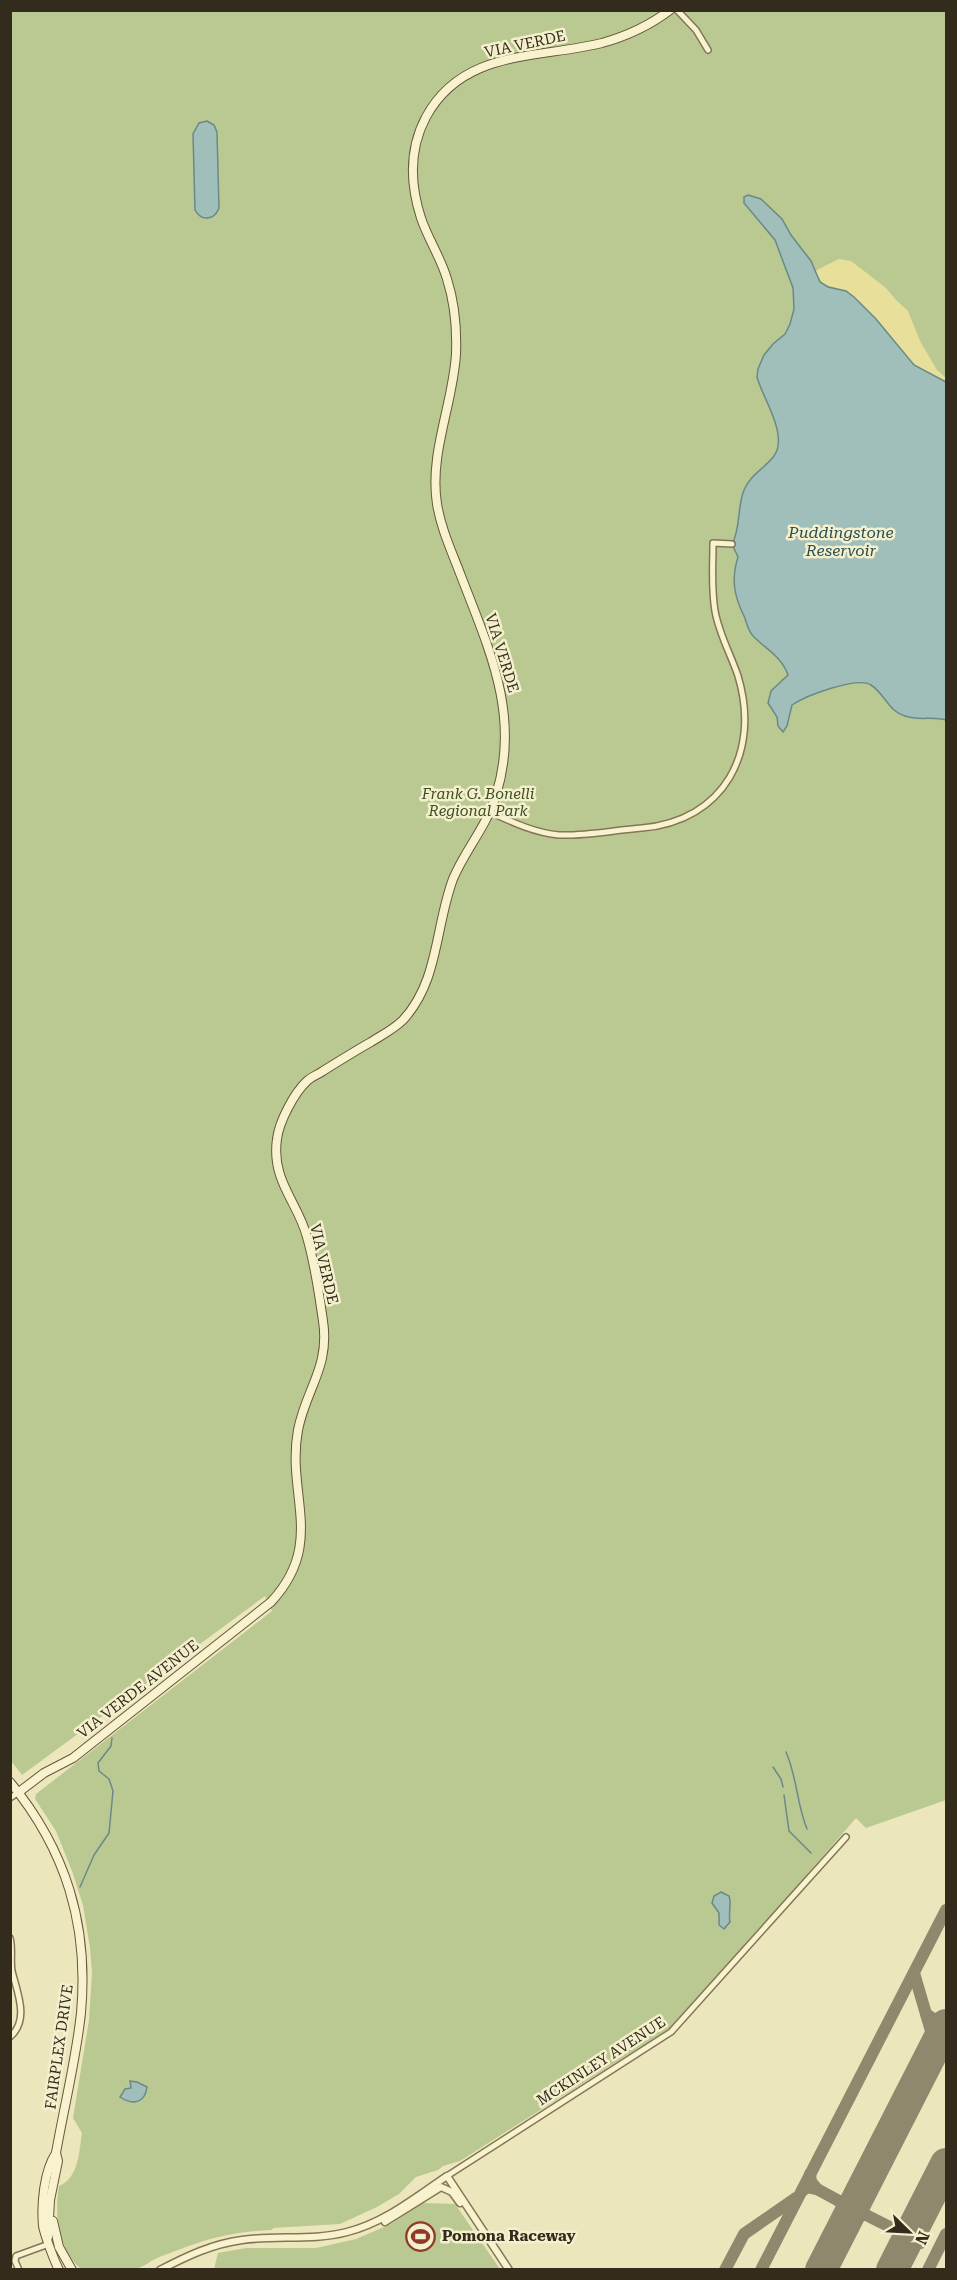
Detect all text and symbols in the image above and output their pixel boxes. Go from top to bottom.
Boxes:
street label: VIA VERDE [483,27,567,61]
water label: Puddingstone Reservoir [787,523,894,560]
street label: VIA VERDE [481,611,523,695]
park label: Frank G. Bonelli Regional Park [421,785,535,820]
street label: VIA VERDE [306,1222,342,1306]
street label: VIA VERDE AVENUE [74,1636,202,1742]
street label: FAIRPLEX DRIVE [41,1983,77,2111]
street label: MCKINLEY AVENUE [533,2013,669,2109]
north arrow [879,2202,939,2262]
sports icon: Pomona Raceway [405,2220,437,2252]
place label: Pomona Raceway [442,2227,576,2245]
text: N [911,2228,933,2247]

